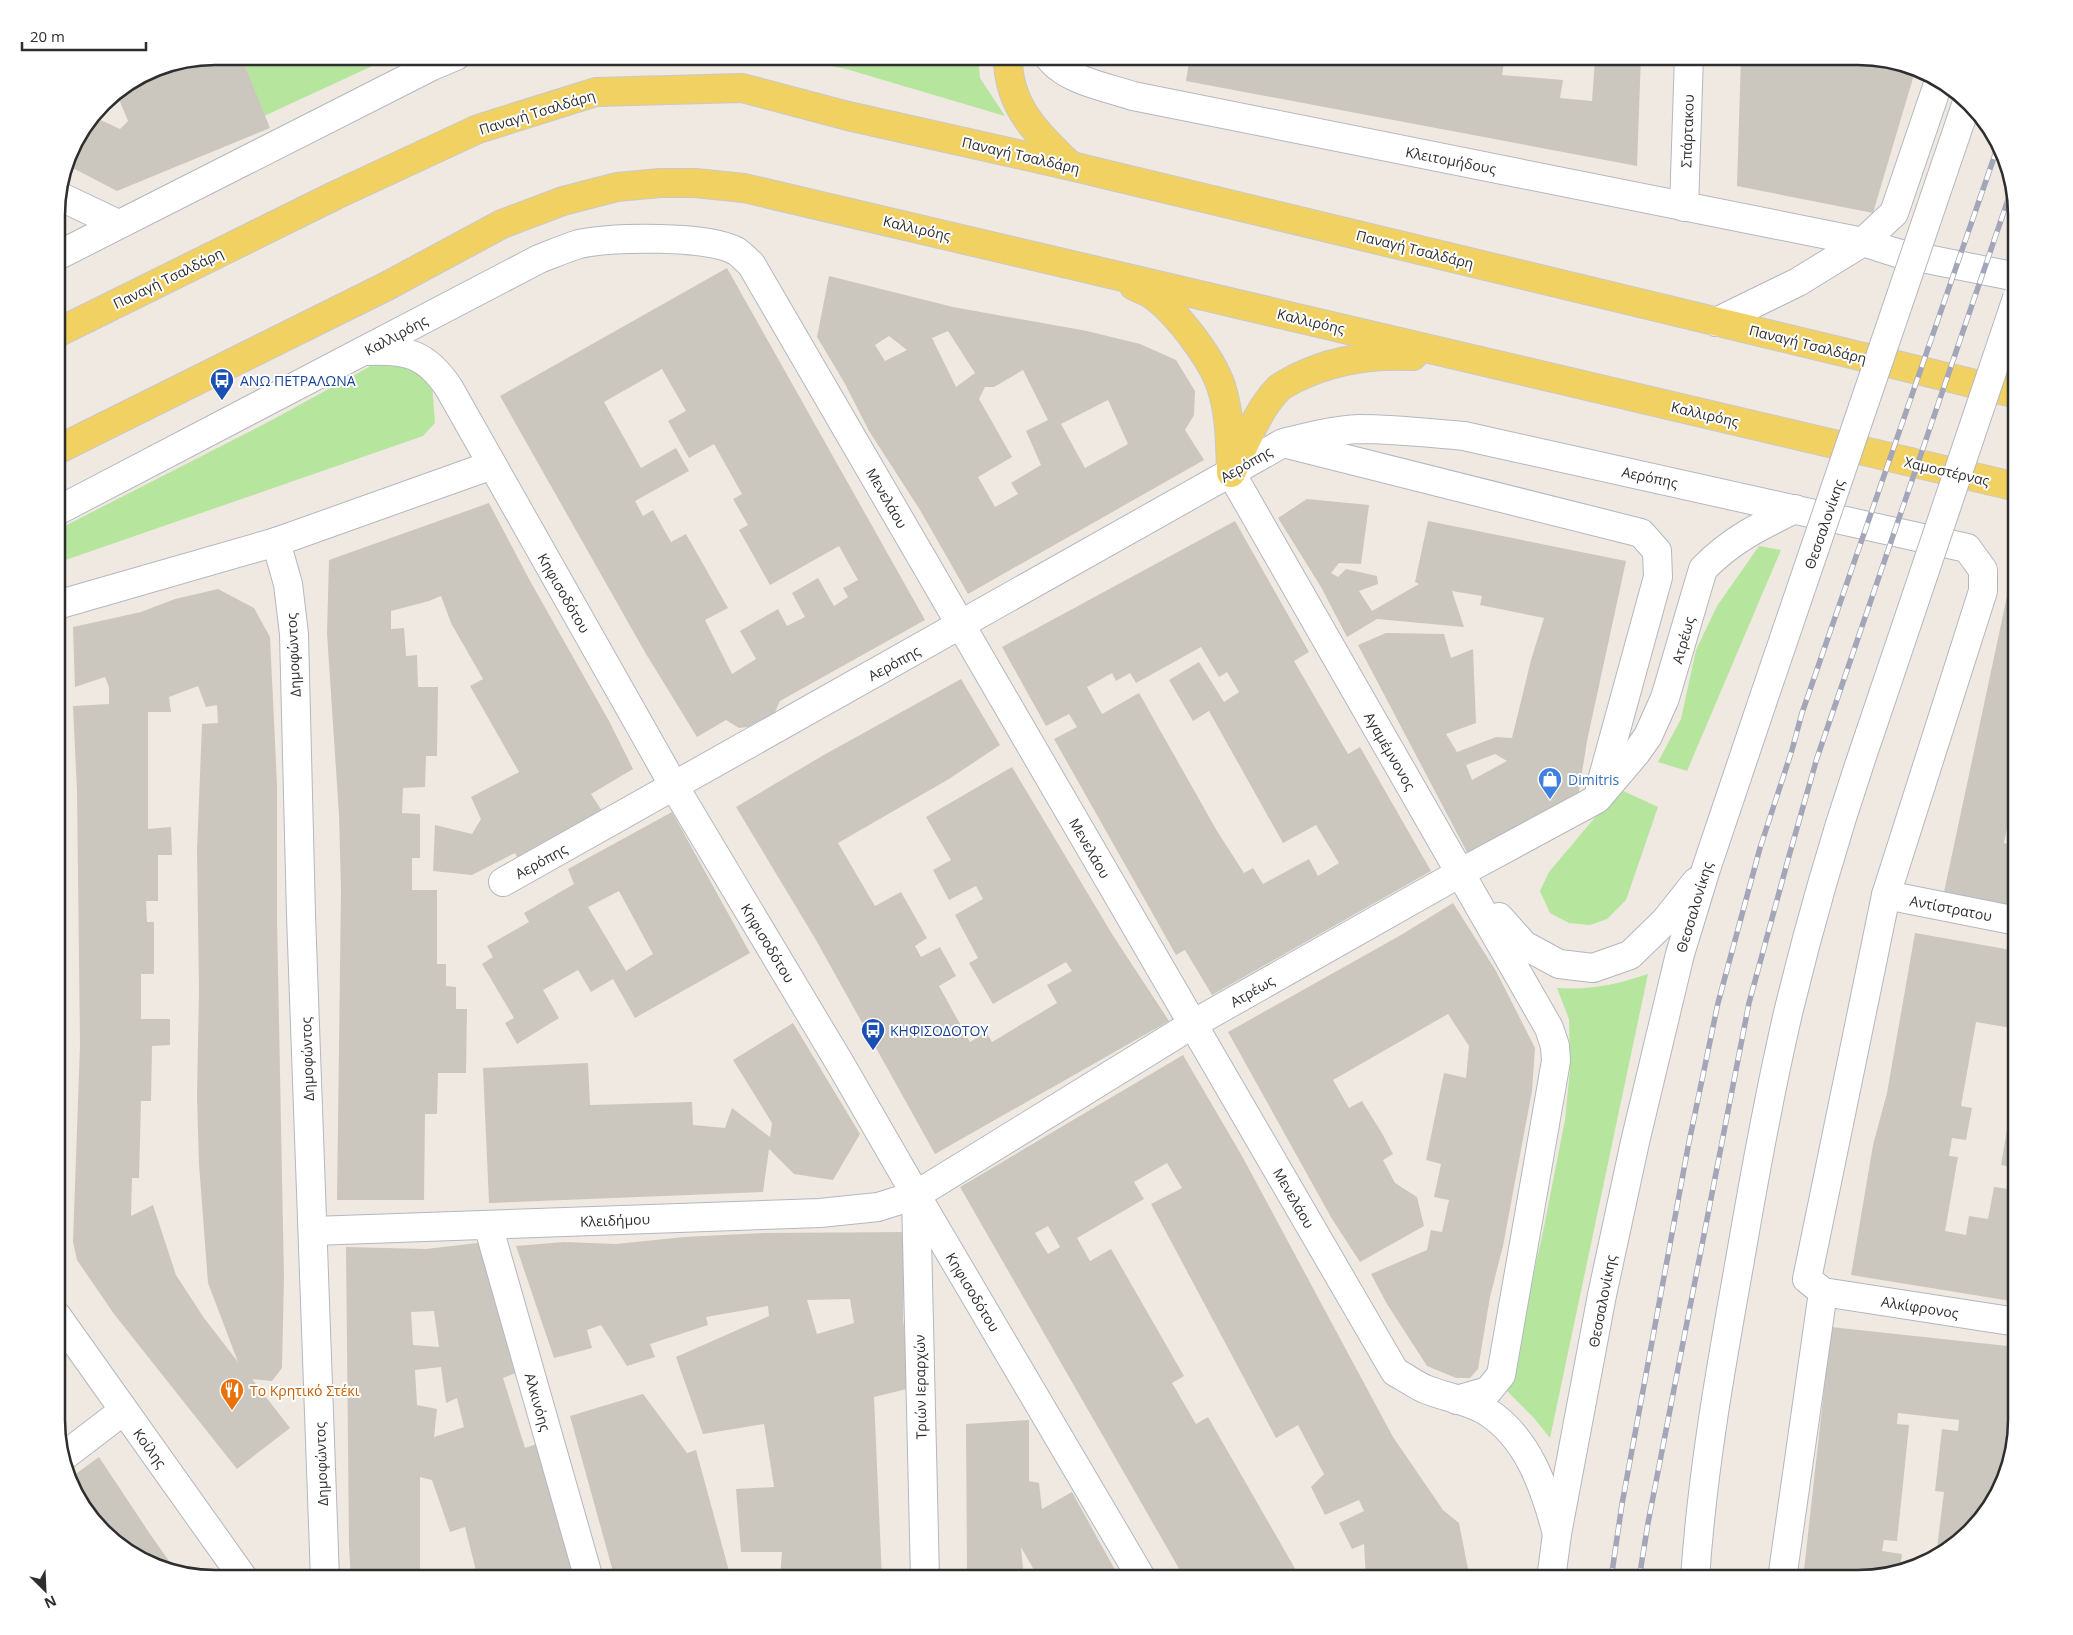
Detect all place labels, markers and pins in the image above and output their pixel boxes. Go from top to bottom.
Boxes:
bus stop icon: ΑΝΩ ΠΕΤΡΑΛΩΝΑ [209,367,235,401]
place label: ΑΝΩ ΠΕΤΡΑΛΩΝΑ [240,371,356,390]
shop icon: Dimitris [1537,766,1563,800]
place label: Dimitris [1568,770,1619,789]
bus stop icon: ΚΗΦΙΣΟΔΟΤΟΥ [860,1017,886,1051]
place label: ΚΗΦΙΣΟΔΟΤΟΥ [890,1021,988,1040]
restaurant icon: Το Κρητικό Στέκι [219,1377,245,1411]
place label: Το Κρητικό Στέκι [250,1381,360,1400]

